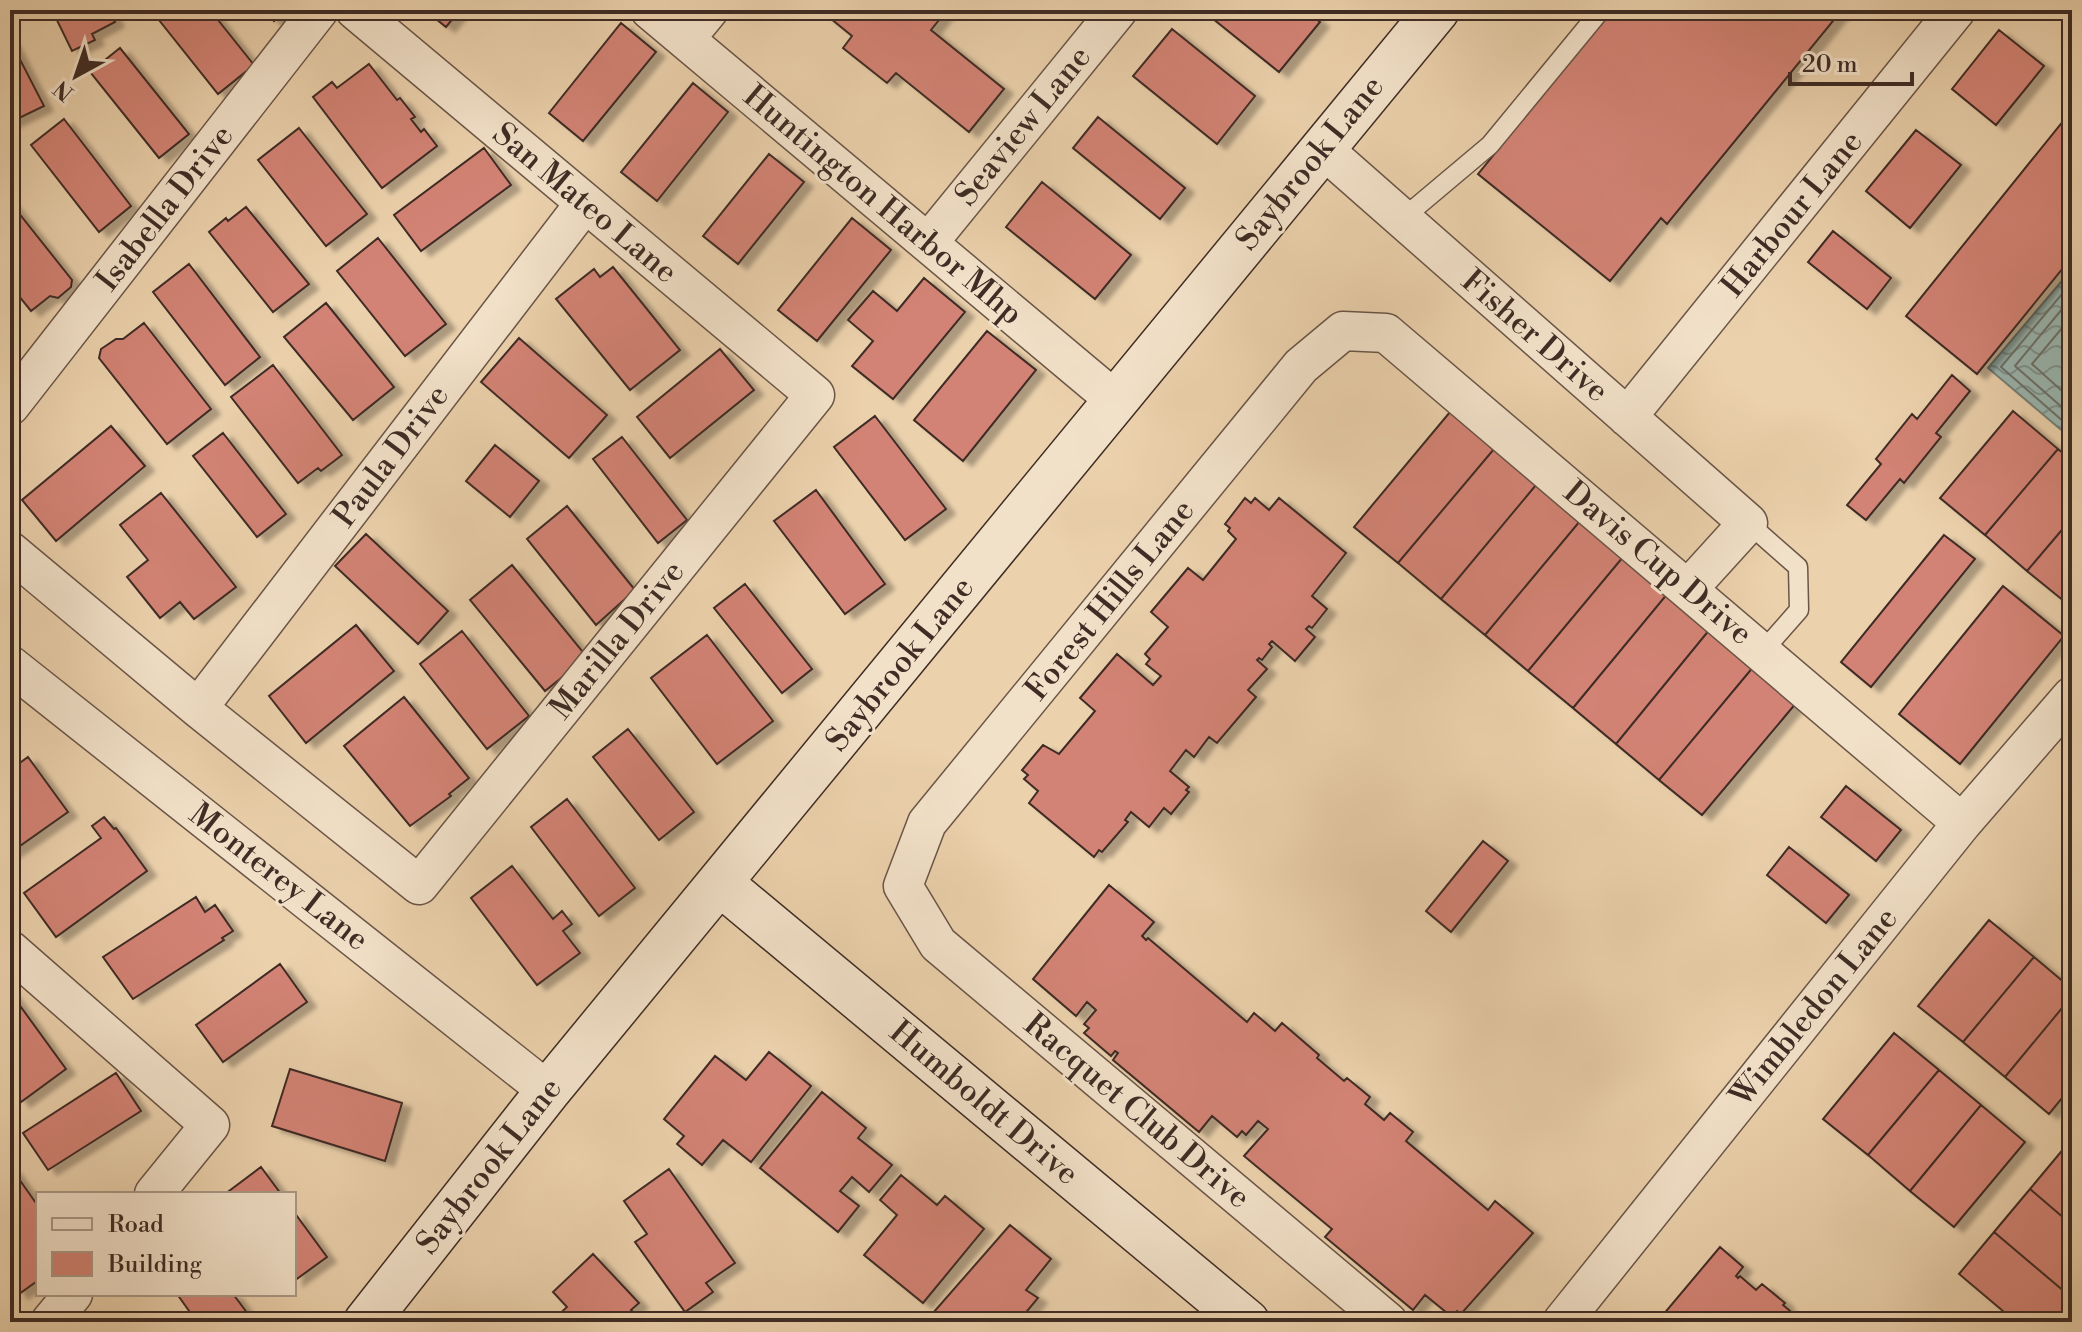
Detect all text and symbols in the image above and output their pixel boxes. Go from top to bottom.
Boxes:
north arrow [36,36,116,116]
scale bar [1790,36,1912,86]
street label: Seaview Lane [946,38,1100,214]
text: 20 m [1802,50,1858,80]
street label: Saybrook Lane [1227,67,1393,259]
text: N [48,74,79,106]
street label: Huntington Harbor Mhp [735,76,1031,334]
street label: San Mateo Lane [484,114,686,292]
street label: Isabella Drive [88,117,242,299]
street label: Harbour Lane [1713,123,1871,305]
street label: Fisher Drive [1453,261,1617,411]
street label: Paula Drive [324,377,458,535]
street label: Davis Cup Drive [1555,472,1761,654]
street label: Forest Hills Lane [1017,491,1203,709]
street label: Marilla Drive [541,553,693,727]
street label: Saybrook Lane [817,568,983,760]
street label: Monterey Lane [181,794,377,960]
street label: Wimbledon Lane [1721,899,1907,1115]
street label: Racquet Club Drive [1016,1005,1258,1217]
street label: Humboldt Drive [881,1012,1087,1194]
street label: Saybrook Lane [408,1070,570,1262]
legend [36,1192,296,1296]
text: Road [108,1210,164,1240]
text: Building [107,1250,202,1280]

